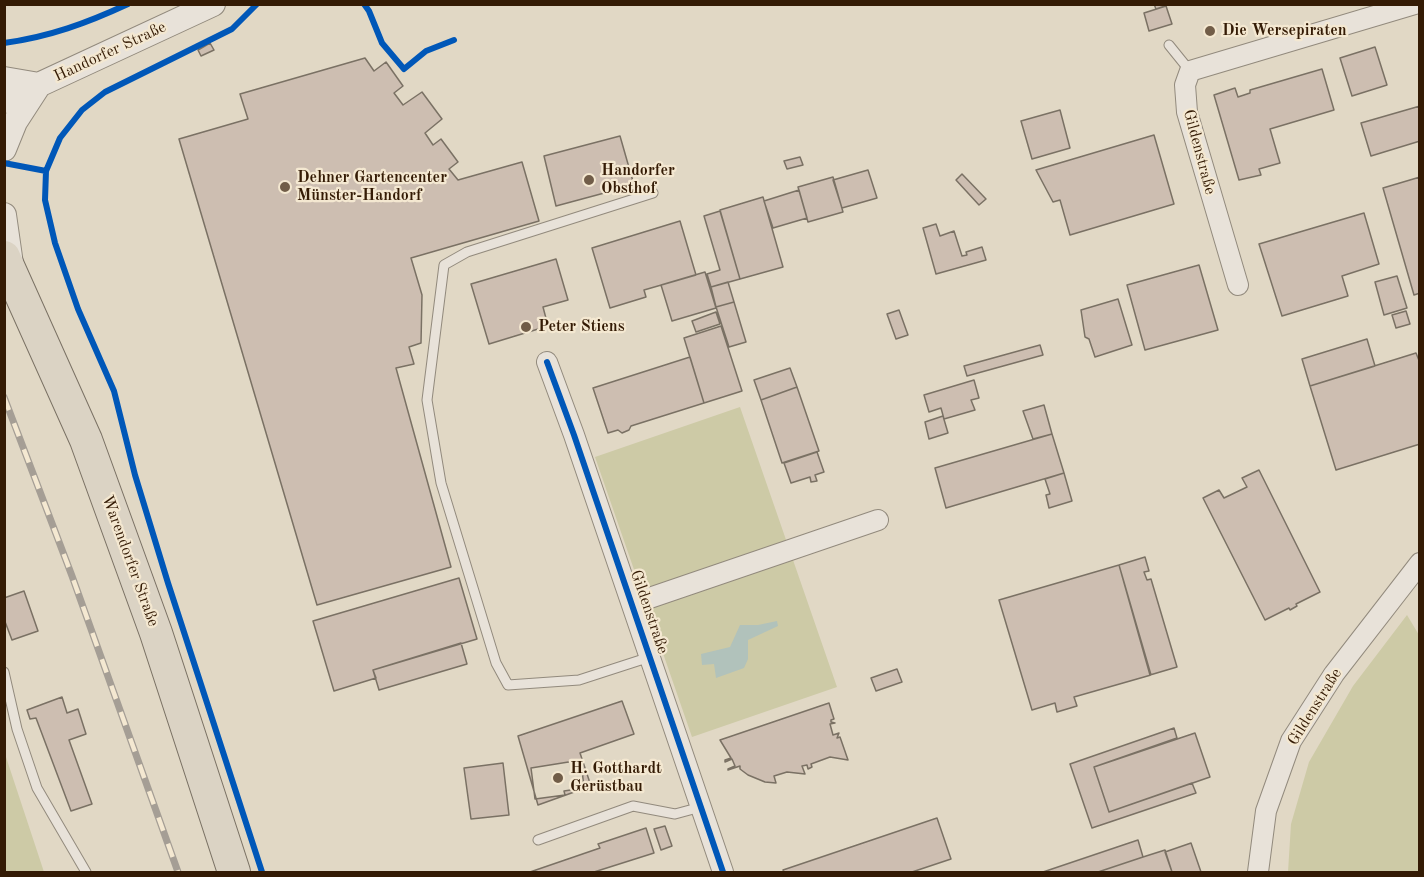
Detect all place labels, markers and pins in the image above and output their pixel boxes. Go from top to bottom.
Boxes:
place label: Die Wersepiraten [1222,21,1347,41]
marker: Die Wersepiraten [1203,24,1217,38]
place label: Handorfer Obsthof [601,161,675,199]
place label: Dehner Gartencenter Münster-Handorf [297,168,447,206]
marker: Handorfer Obsthof [582,173,596,187]
marker: Dehner Gartencenter Münster-Handorf [278,180,292,194]
place label: Peter Stiens [538,317,625,337]
marker: Peter Stiens [519,320,533,334]
place label: H. Gotthardt Gerüstbau [570,759,662,797]
marker: H. Gotthardt Gerüstbau [551,771,565,785]

